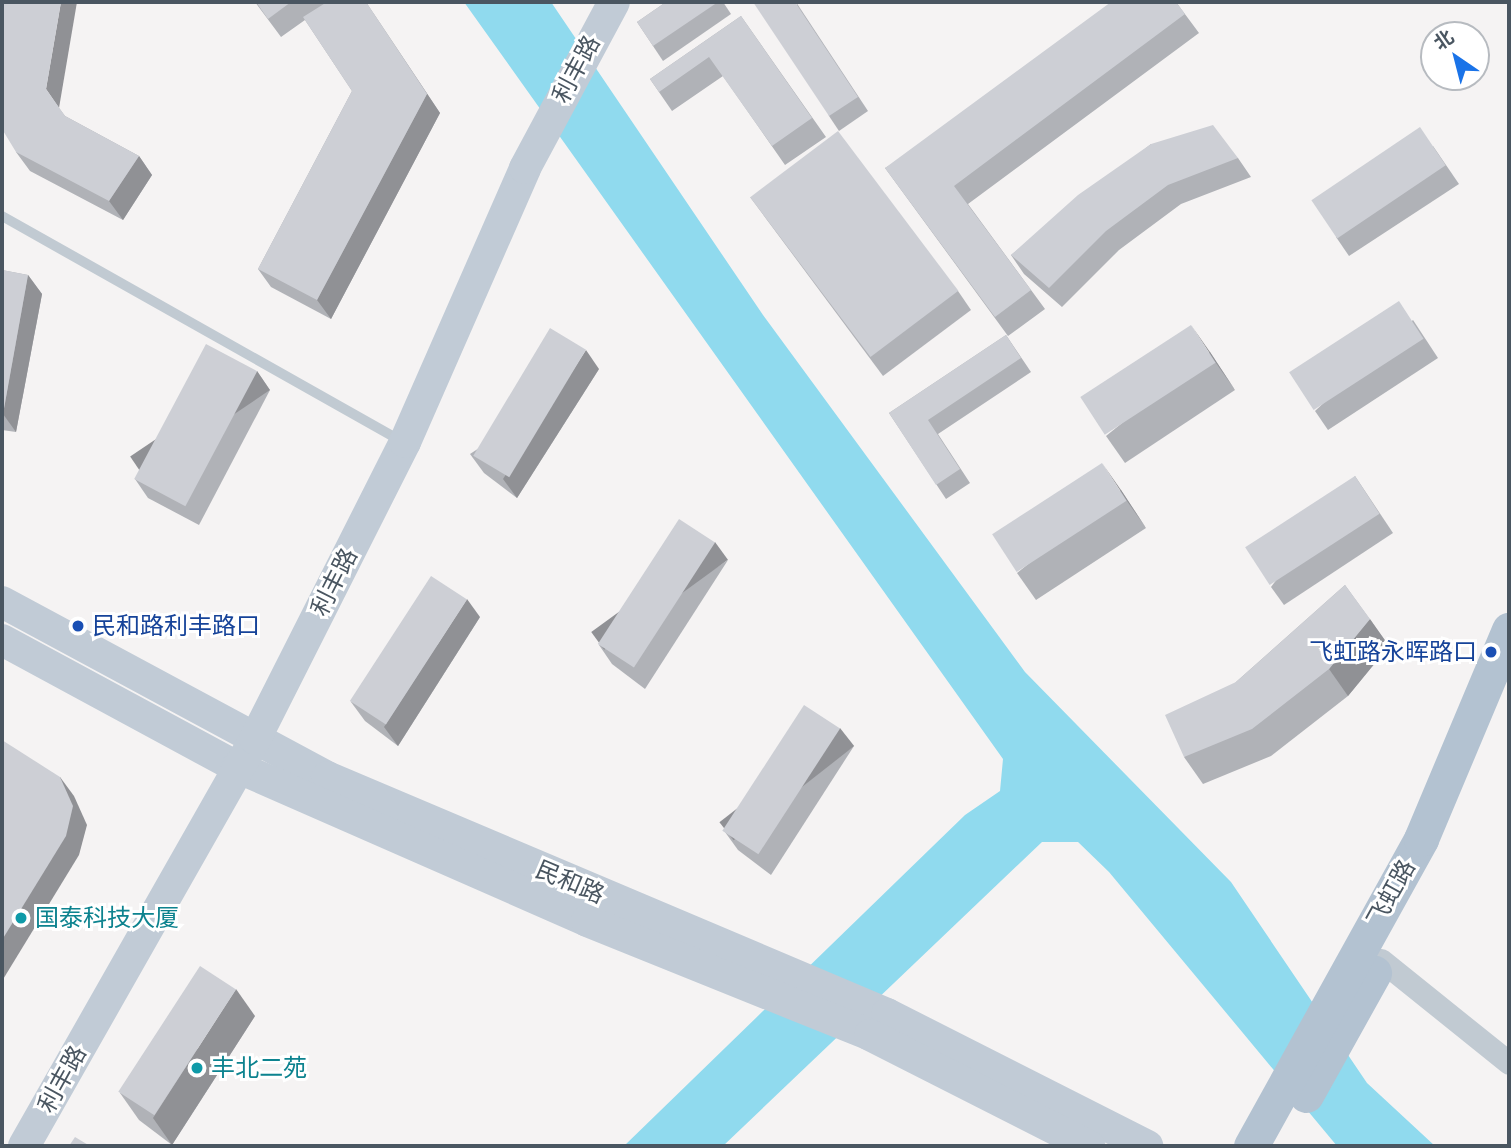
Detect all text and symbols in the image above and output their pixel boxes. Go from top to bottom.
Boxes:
north arrow [1420,21,1490,91]
text: 北 [1429,25,1458,55]
street label: 利丰路 [546,30,606,108]
street label: 利丰路 [305,543,363,621]
place label: 民和路利丰路口 [92,612,260,640]
marker: 民和路利丰路口 [70,618,86,634]
place label: 飞虹路永晖路口 [1309,638,1477,666]
marker: 飞虹路永晖路口 [1483,644,1499,660]
street label: 民和路 [531,855,609,909]
street label: 飞虹路 [1361,855,1421,931]
place label: 国泰科技大厦 [35,904,179,932]
marker: 国泰科技大厦 [13,910,29,926]
street label: 利丰路 [32,1041,92,1117]
place label: 丰北二苑 [211,1054,307,1082]
marker: 丰北二苑 [189,1060,205,1076]

